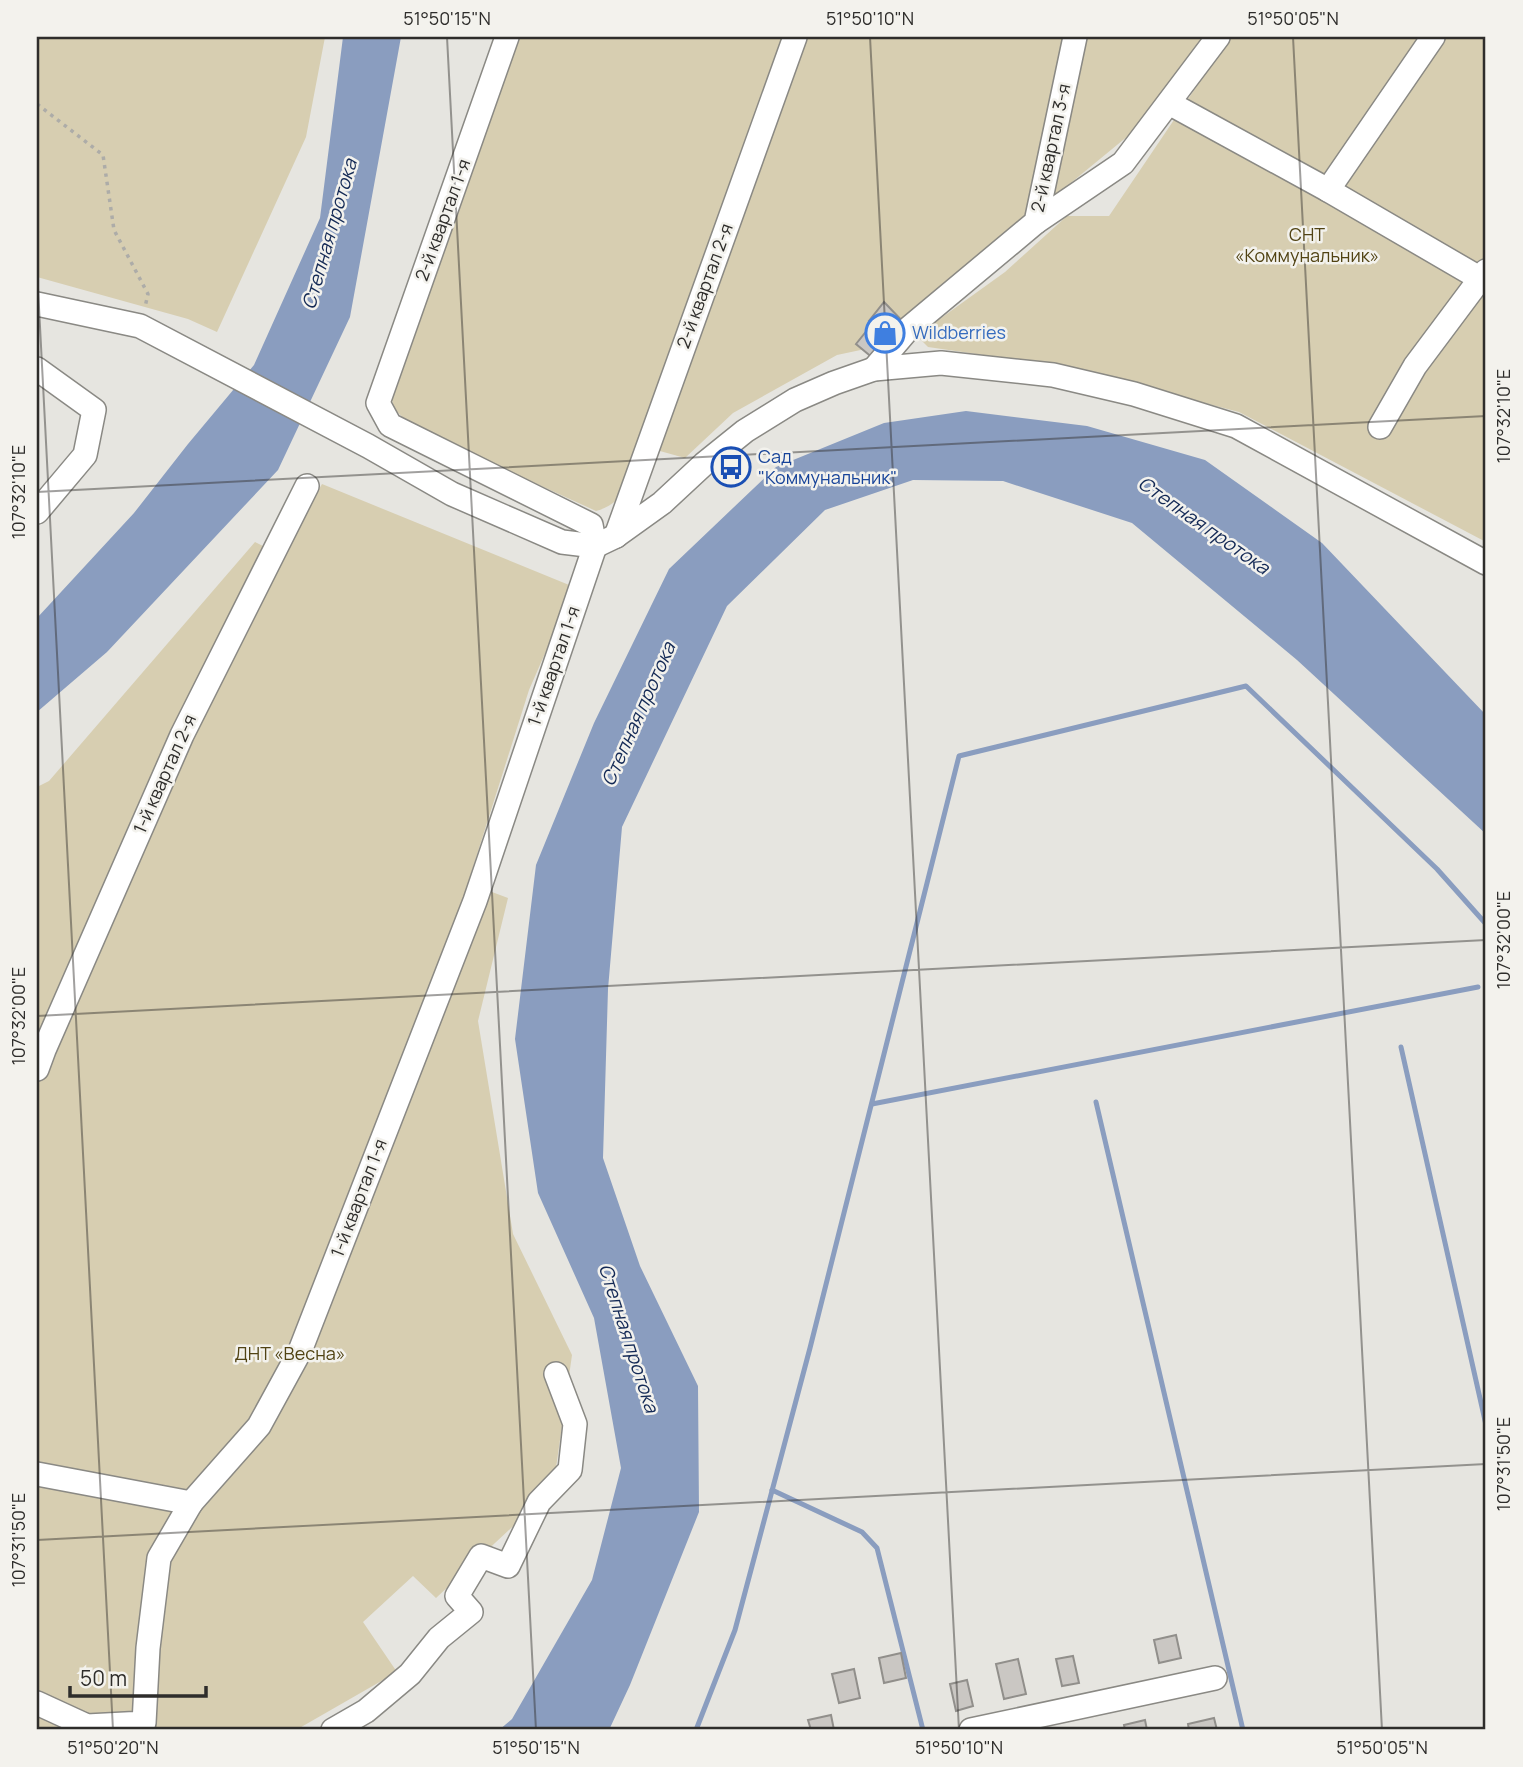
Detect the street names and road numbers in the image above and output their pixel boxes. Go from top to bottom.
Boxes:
street label: 2-й квартал 3-я [1025,81,1075,214]
street label: 2-й квартал 1-я [409,155,475,284]
street label: 2-й квартал 2-я [670,220,738,351]
street label: 1-й квартал 1-я [521,603,585,729]
street label: 1-й квартал 2-я [127,710,201,837]
street label: 1-й квартал 1-я [324,1135,392,1260]

